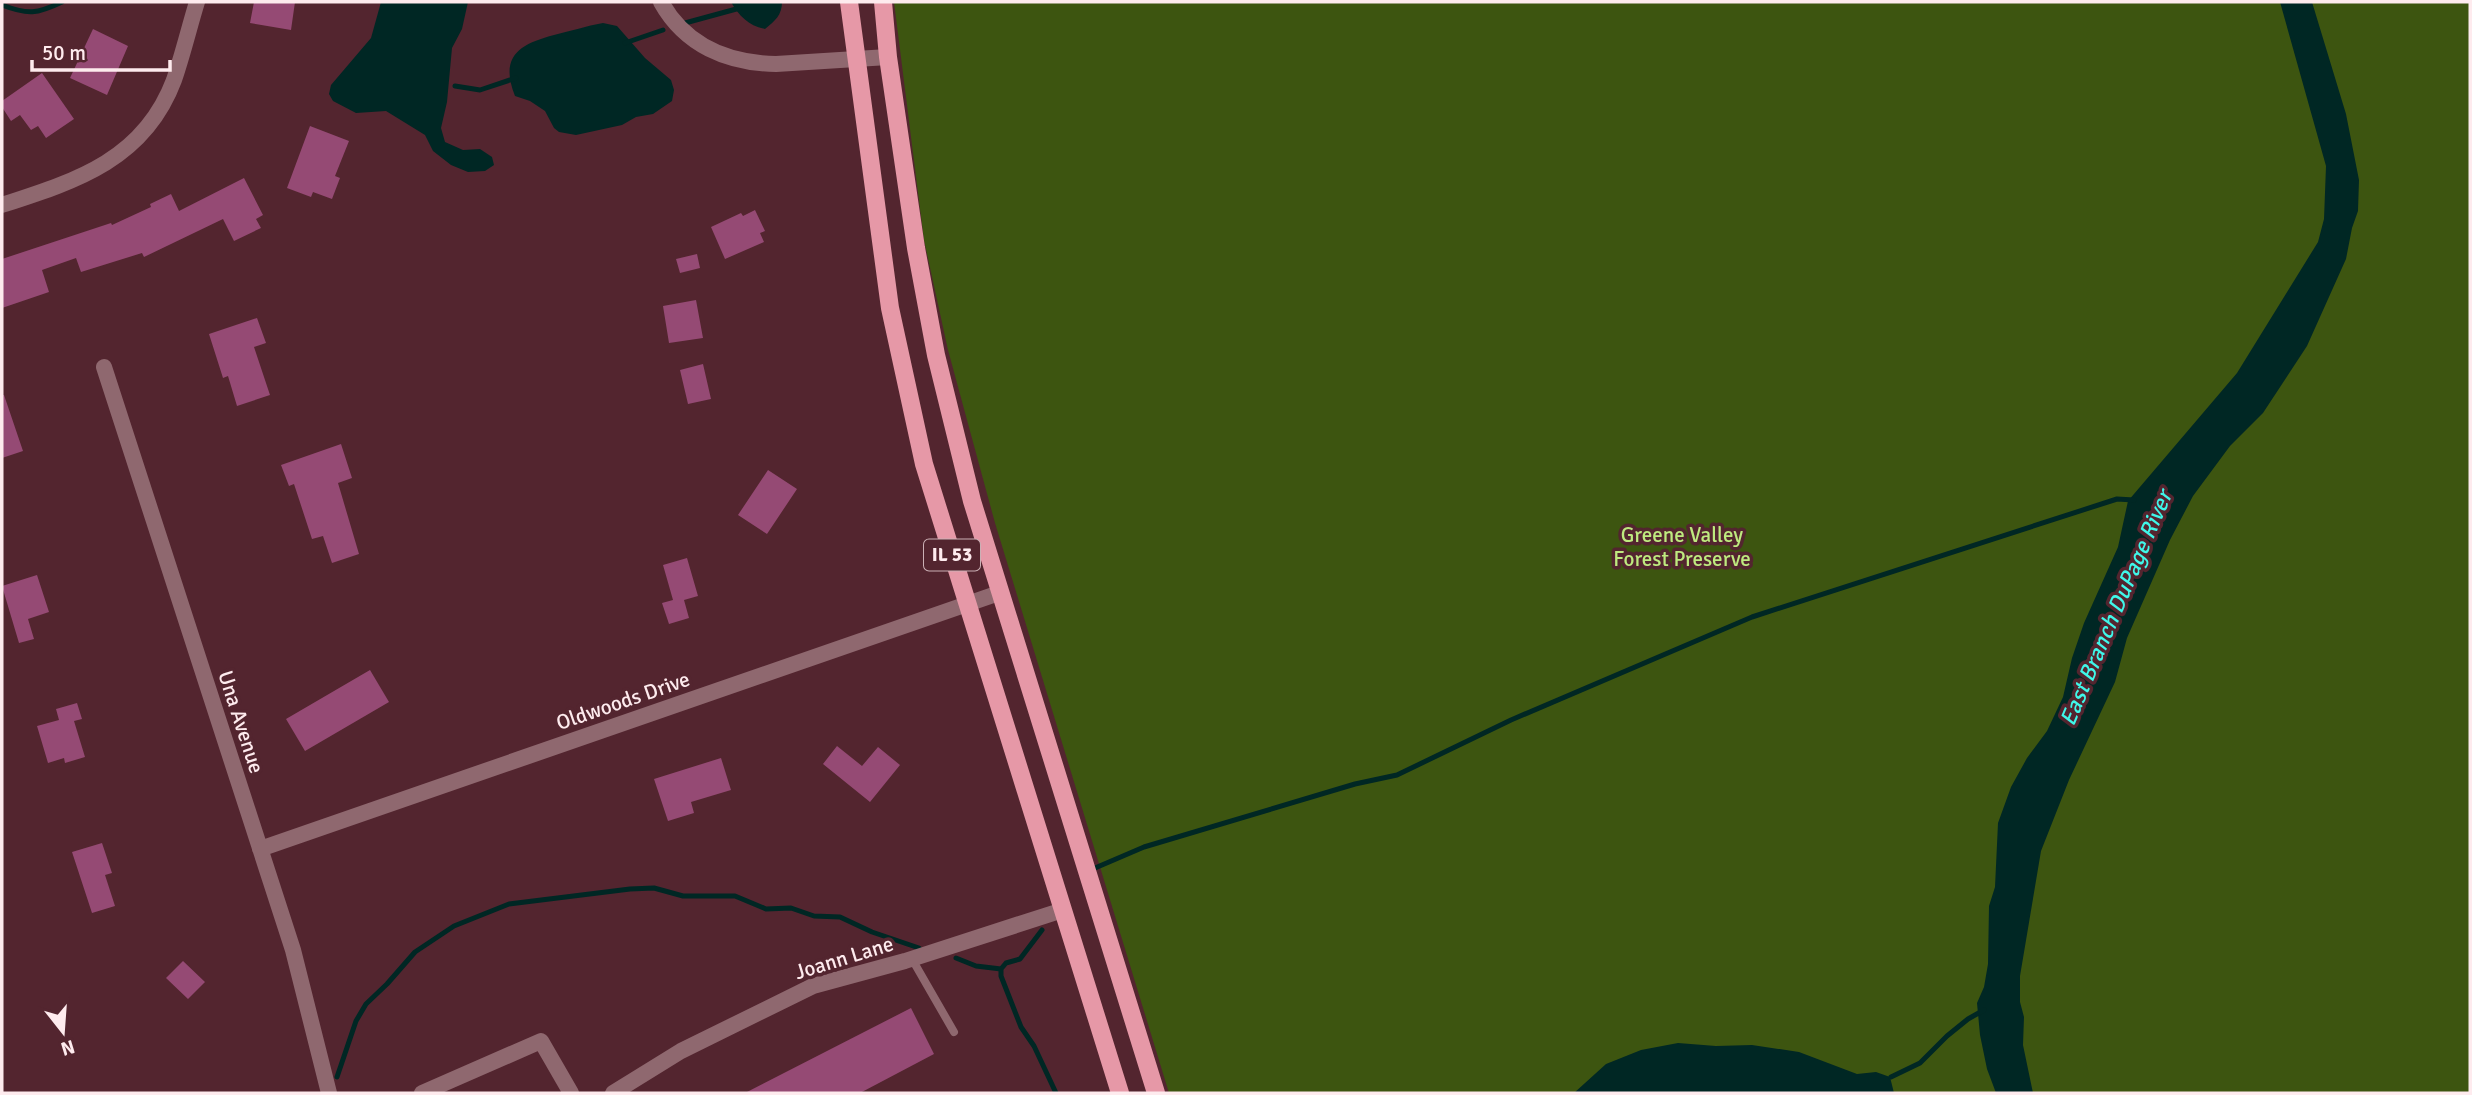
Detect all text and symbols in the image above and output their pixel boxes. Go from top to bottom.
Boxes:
scale bar [32,28,170,72]
text: 50 m [42,40,86,66]
water label: East Branch DuPage River [2053,483,2180,730]
park label: Greene Valley Forest Preserve [1613,522,1751,572]
road number: IL 53 [924,540,980,570]
street label: Oldwoods Drive [553,666,693,736]
street label: Una Avenue [212,667,270,777]
street label: Joann Lane [791,931,897,985]
north arrow [28,997,98,1067]
text: N [58,1034,78,1061]

